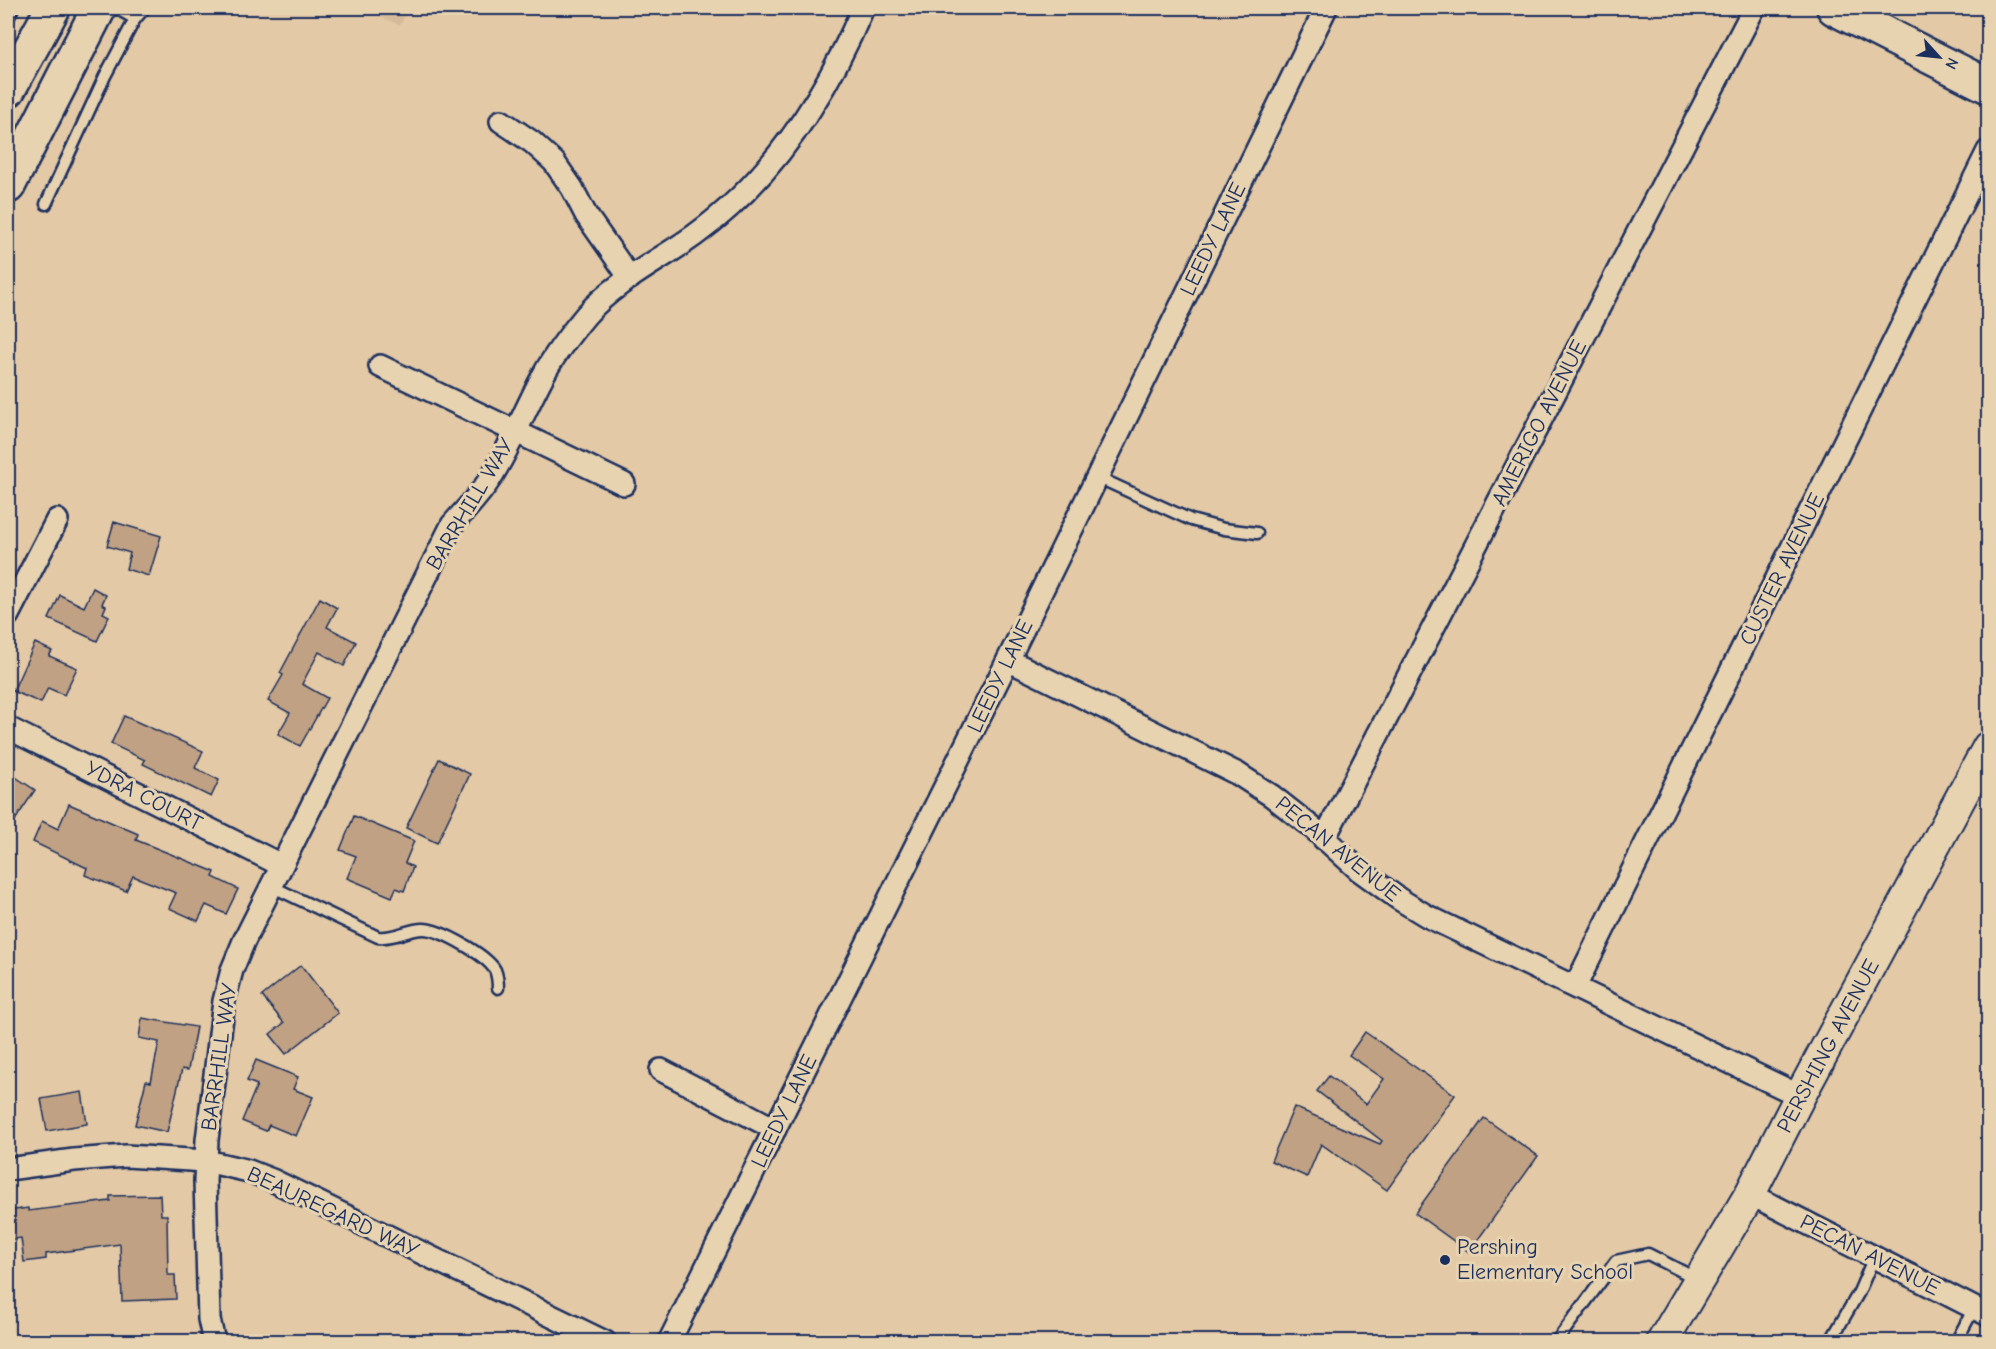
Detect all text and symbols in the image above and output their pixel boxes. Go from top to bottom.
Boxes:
north arrow [1909,27,1969,87]
text: N [1941,55,1962,72]
street label: LEEDY LANE [1174,178,1252,300]
street label: AMERIGO AVENUE [1486,336,1592,510]
street label: BARRHILL WAY [420,433,520,575]
street label: CUSTER AVENUE [1734,489,1830,649]
street label: LEEDY LANE [961,615,1039,737]
street label: YDRA COURT [81,755,207,837]
street label: PECAN AVENUE [1270,791,1406,907]
street label: PERSHING AVENUE [1771,955,1885,1137]
street label: BARRHILL WAY [196,981,242,1133]
street label: LEEDY LANE [745,1050,823,1172]
street label: BEAUREGARD WAY [243,1161,423,1263]
street label: PECAN AVENUE [1796,1209,1944,1301]
place label: Pershing Elementary School [1457,1234,1633,1285]
marker: Pershing Elementary School [1438,1253,1452,1267]

